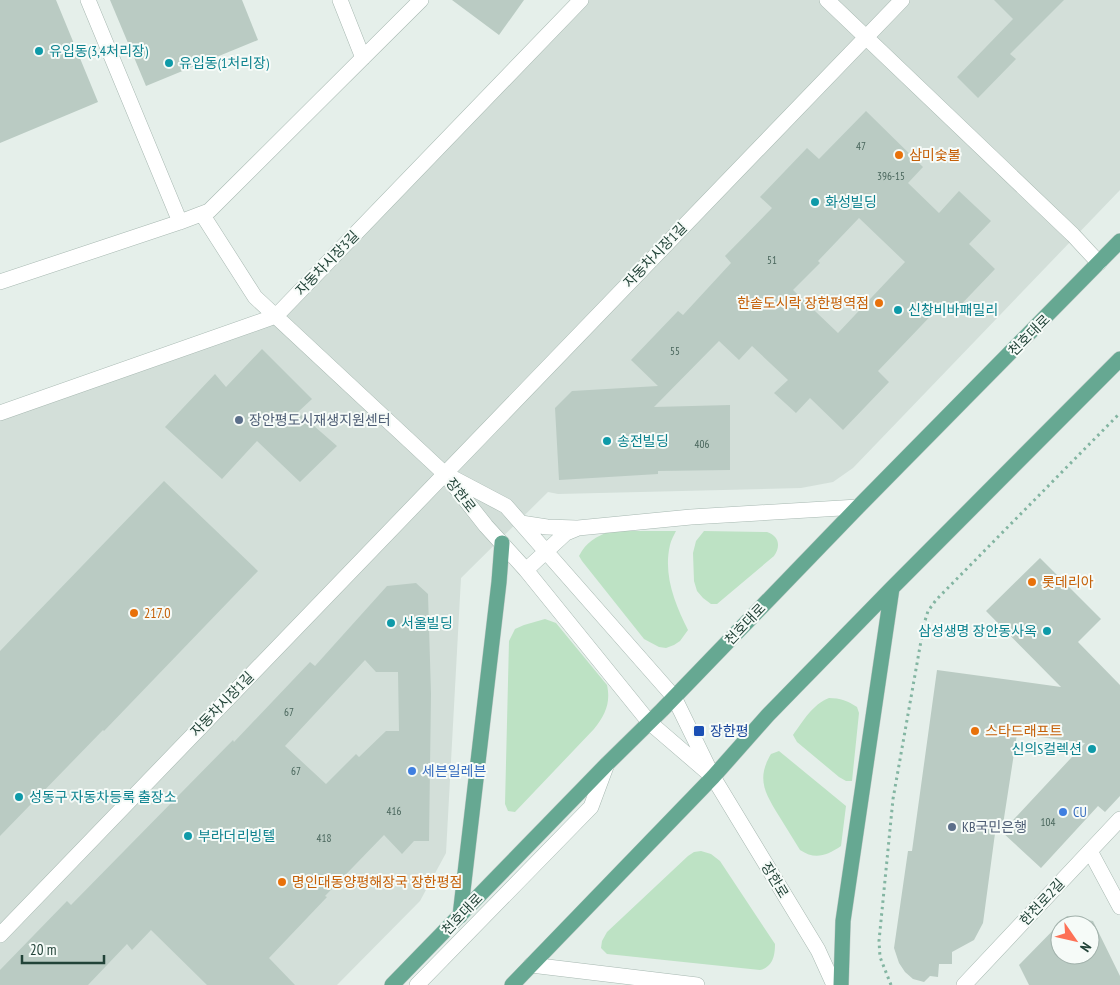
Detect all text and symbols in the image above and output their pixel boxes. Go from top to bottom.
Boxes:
place label: 유입동(3,4처리장) [49,42,149,60]
marker: 유입동(3,4처리장) [33,45,45,57]
place label: 유입동(1처리장) [179,54,270,72]
marker: 유입동(1처리장) [163,57,175,69]
house number: 47 [856,139,866,153]
place label: 삼미숯불 [909,146,961,164]
marker: 삼미숯불 [893,149,905,161]
house number: 396-15 [877,169,905,183]
place label: 화성빌딩 [825,193,877,211]
marker: 화성빌딩 [809,196,821,208]
street label: 자동차시장1길 [619,219,691,291]
street label: 자동차시장3길 [291,227,363,299]
house number: 51 [767,253,777,267]
place label: 한솥도시락 장한평역점 [737,294,869,312]
marker: 한솥도시락 장한평역점 [873,297,885,309]
place label: 신창비바패밀리 [908,301,998,319]
marker: 신창비바패밀리 [892,304,904,316]
street label: 천호대로 [1004,310,1054,360]
house number: 55 [670,344,680,358]
place label: 장안평도시재생지원센터 [249,411,391,429]
marker: 장안평도시재생지원센터 [233,414,245,426]
place label: 송전빌딩 [617,432,669,450]
marker: 송전빌딩 [601,435,613,447]
house number: 406 [695,437,709,451]
street label: 장한로 [442,474,480,516]
place label: 롯데리아 [1042,573,1094,591]
marker: 롯데리아 [1026,576,1038,588]
street label: 천호대로 [721,599,769,649]
place label: 217.0 [144,604,170,622]
marker: 217.0 [128,607,140,619]
place label: 서울빌딩 [401,614,453,632]
marker: 서울빌딩 [385,617,397,629]
place label: 삼성생명 장안동사옥 [918,622,1037,640]
marker: 삼성생명 장안동사옥 [1041,625,1053,637]
street label: 자동차시장1길 [186,668,258,740]
house number: 67 [284,705,294,719]
place label: 장한평 [710,722,749,740]
place label: 스타드래프트 [985,722,1062,740]
marker: 장한평 [692,724,706,738]
marker: 스타드래프트 [969,725,981,737]
place label: 신의S컬렉션 [1012,740,1082,758]
marker: 신의S컬렉션 [1086,743,1098,755]
place label: 세븐일레븐 [422,762,487,780]
house number: 67 [291,764,301,778]
marker: 세븐일레븐 [406,765,418,777]
place label: 성동구 자동차등록 출장소 [29,788,177,806]
marker: 성동구 자동차등록 출장소 [13,791,25,803]
place label: CU [1073,803,1087,821]
house number: 416 [387,804,401,818]
marker: CU [1057,806,1069,818]
house number: 104 [1041,815,1055,829]
place label: KB국민은행 [962,818,1027,836]
marker: KB국민은행 [946,821,958,833]
place label: 부라더리빙텔 [198,827,275,845]
marker: 부라더리빙텔 [182,830,194,842]
house number: 418 [317,831,331,845]
street label: 장한로 [757,859,793,901]
place label: 명인대동양평해장국 장한평점 [292,873,462,891]
street label: 한천로2길 [1016,875,1068,929]
marker: 명인대동양평해장국 장한평점 [276,876,288,888]
street label: 천호대로 [438,889,486,939]
north arrow [1050,915,1100,965]
scale bar [22,932,105,964]
text: N [1076,939,1095,955]
text: 20 m [30,940,56,959]

